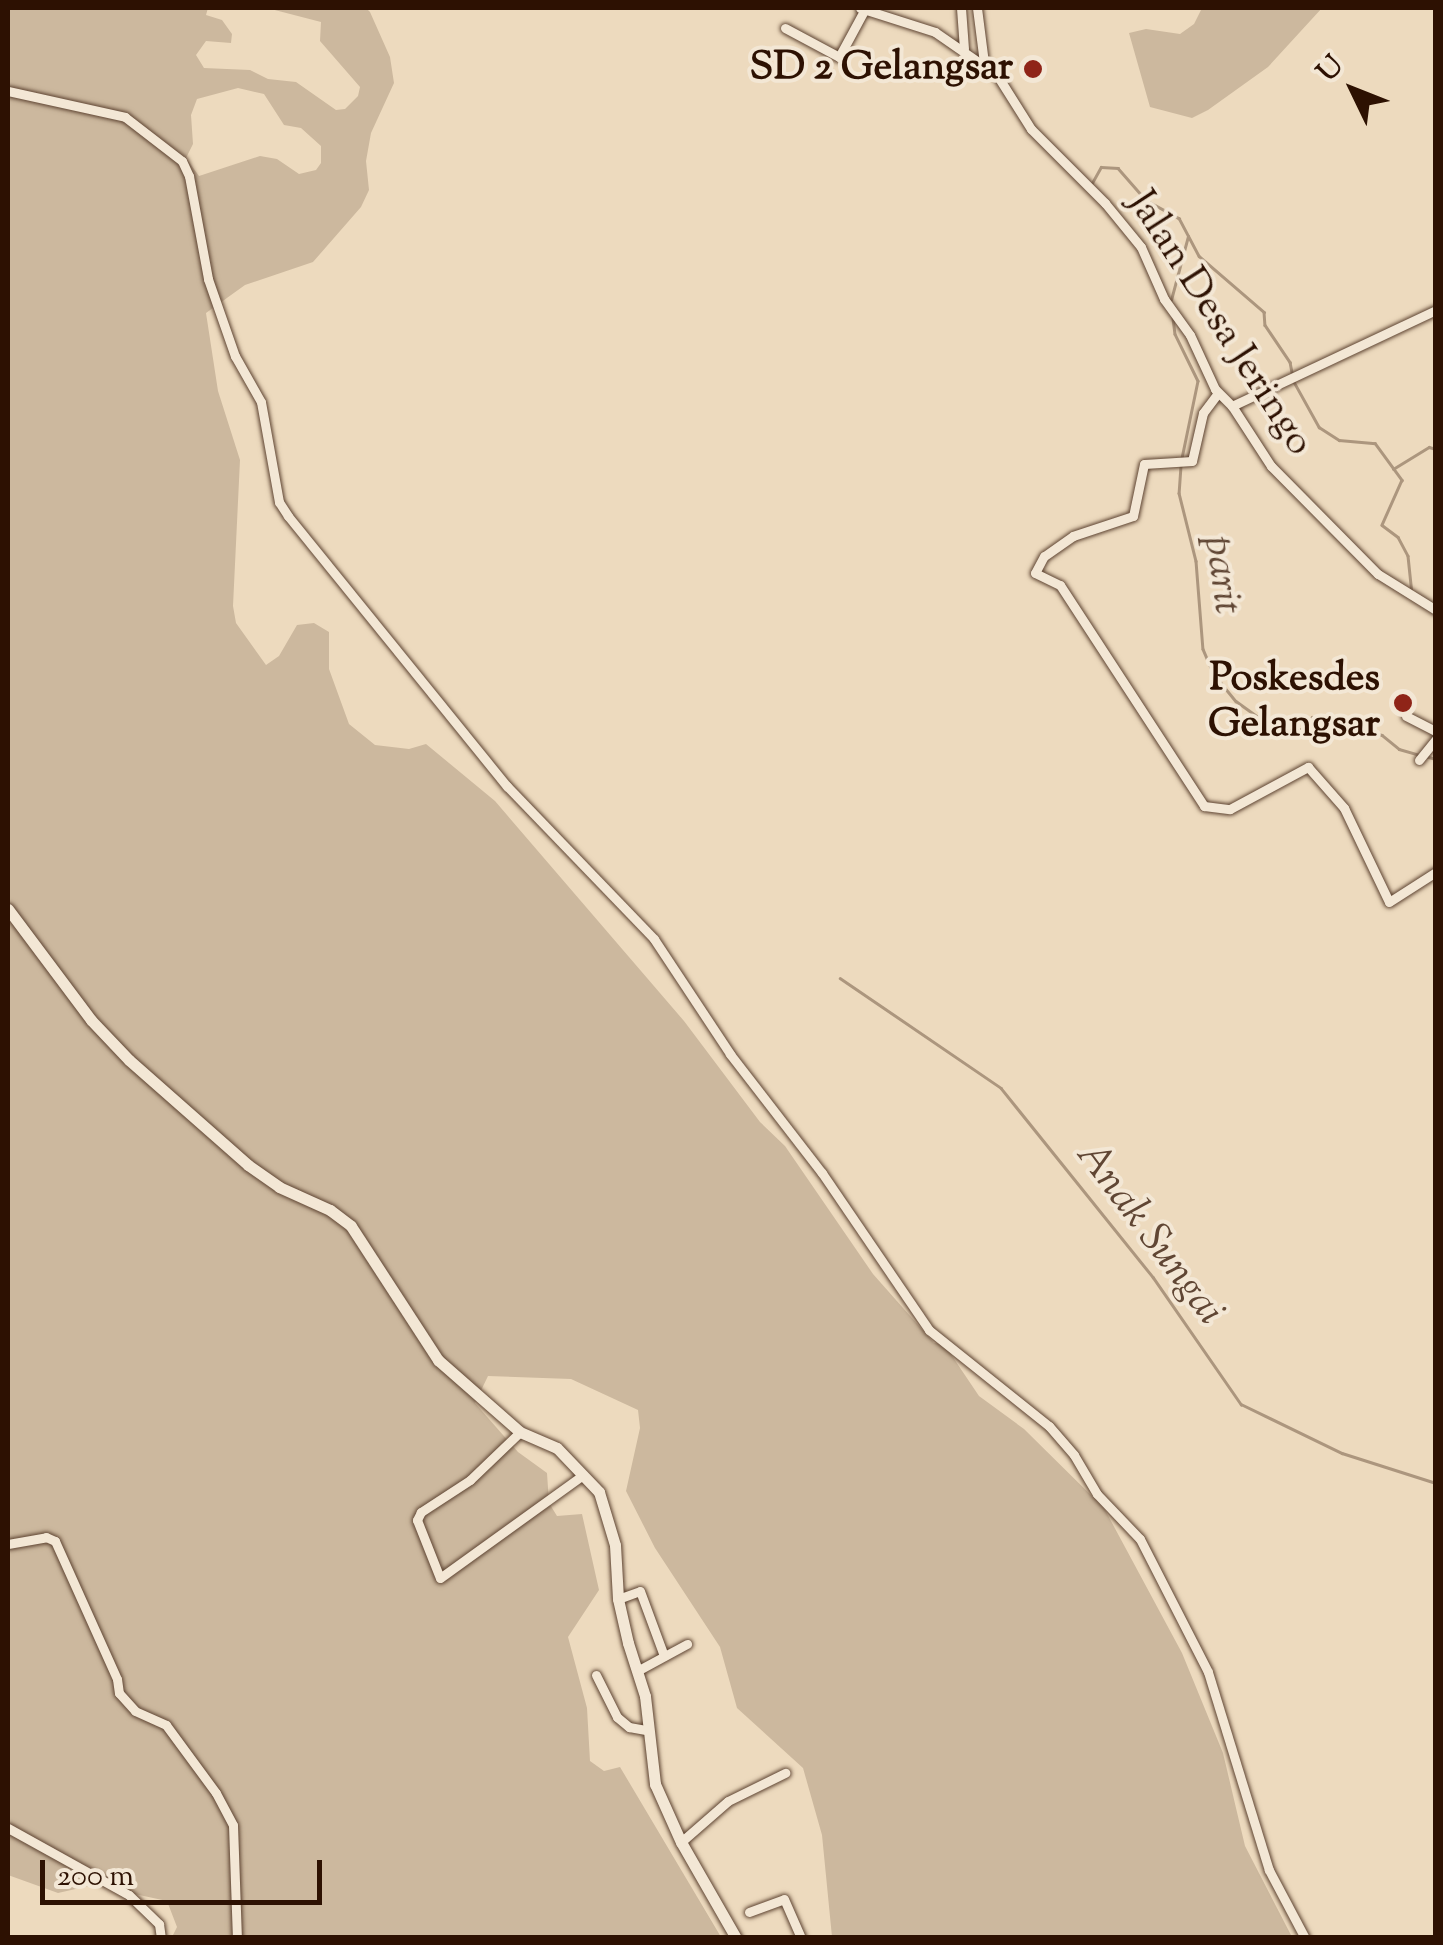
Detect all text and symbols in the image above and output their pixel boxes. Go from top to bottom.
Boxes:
north arrow [1303,40,1403,140]
place label: SD 2 Gelangsar [750,45,1013,93]
text: U [1309,48,1353,92]
marker: SD 2 Gelangsar [1022,58,1044,80]
street label: Jalan Desa Jeringo [1116,183,1322,465]
water label: parit [1191,532,1251,618]
place label: Poskesdes Gelangsar [1208,656,1380,750]
marker: Poskesdes Gelangsar [1390,690,1416,716]
water label: Anak Sungai [1064,1132,1234,1336]
scale bar [45,1840,328,1902]
text: 200 m [57,1856,134,1899]

